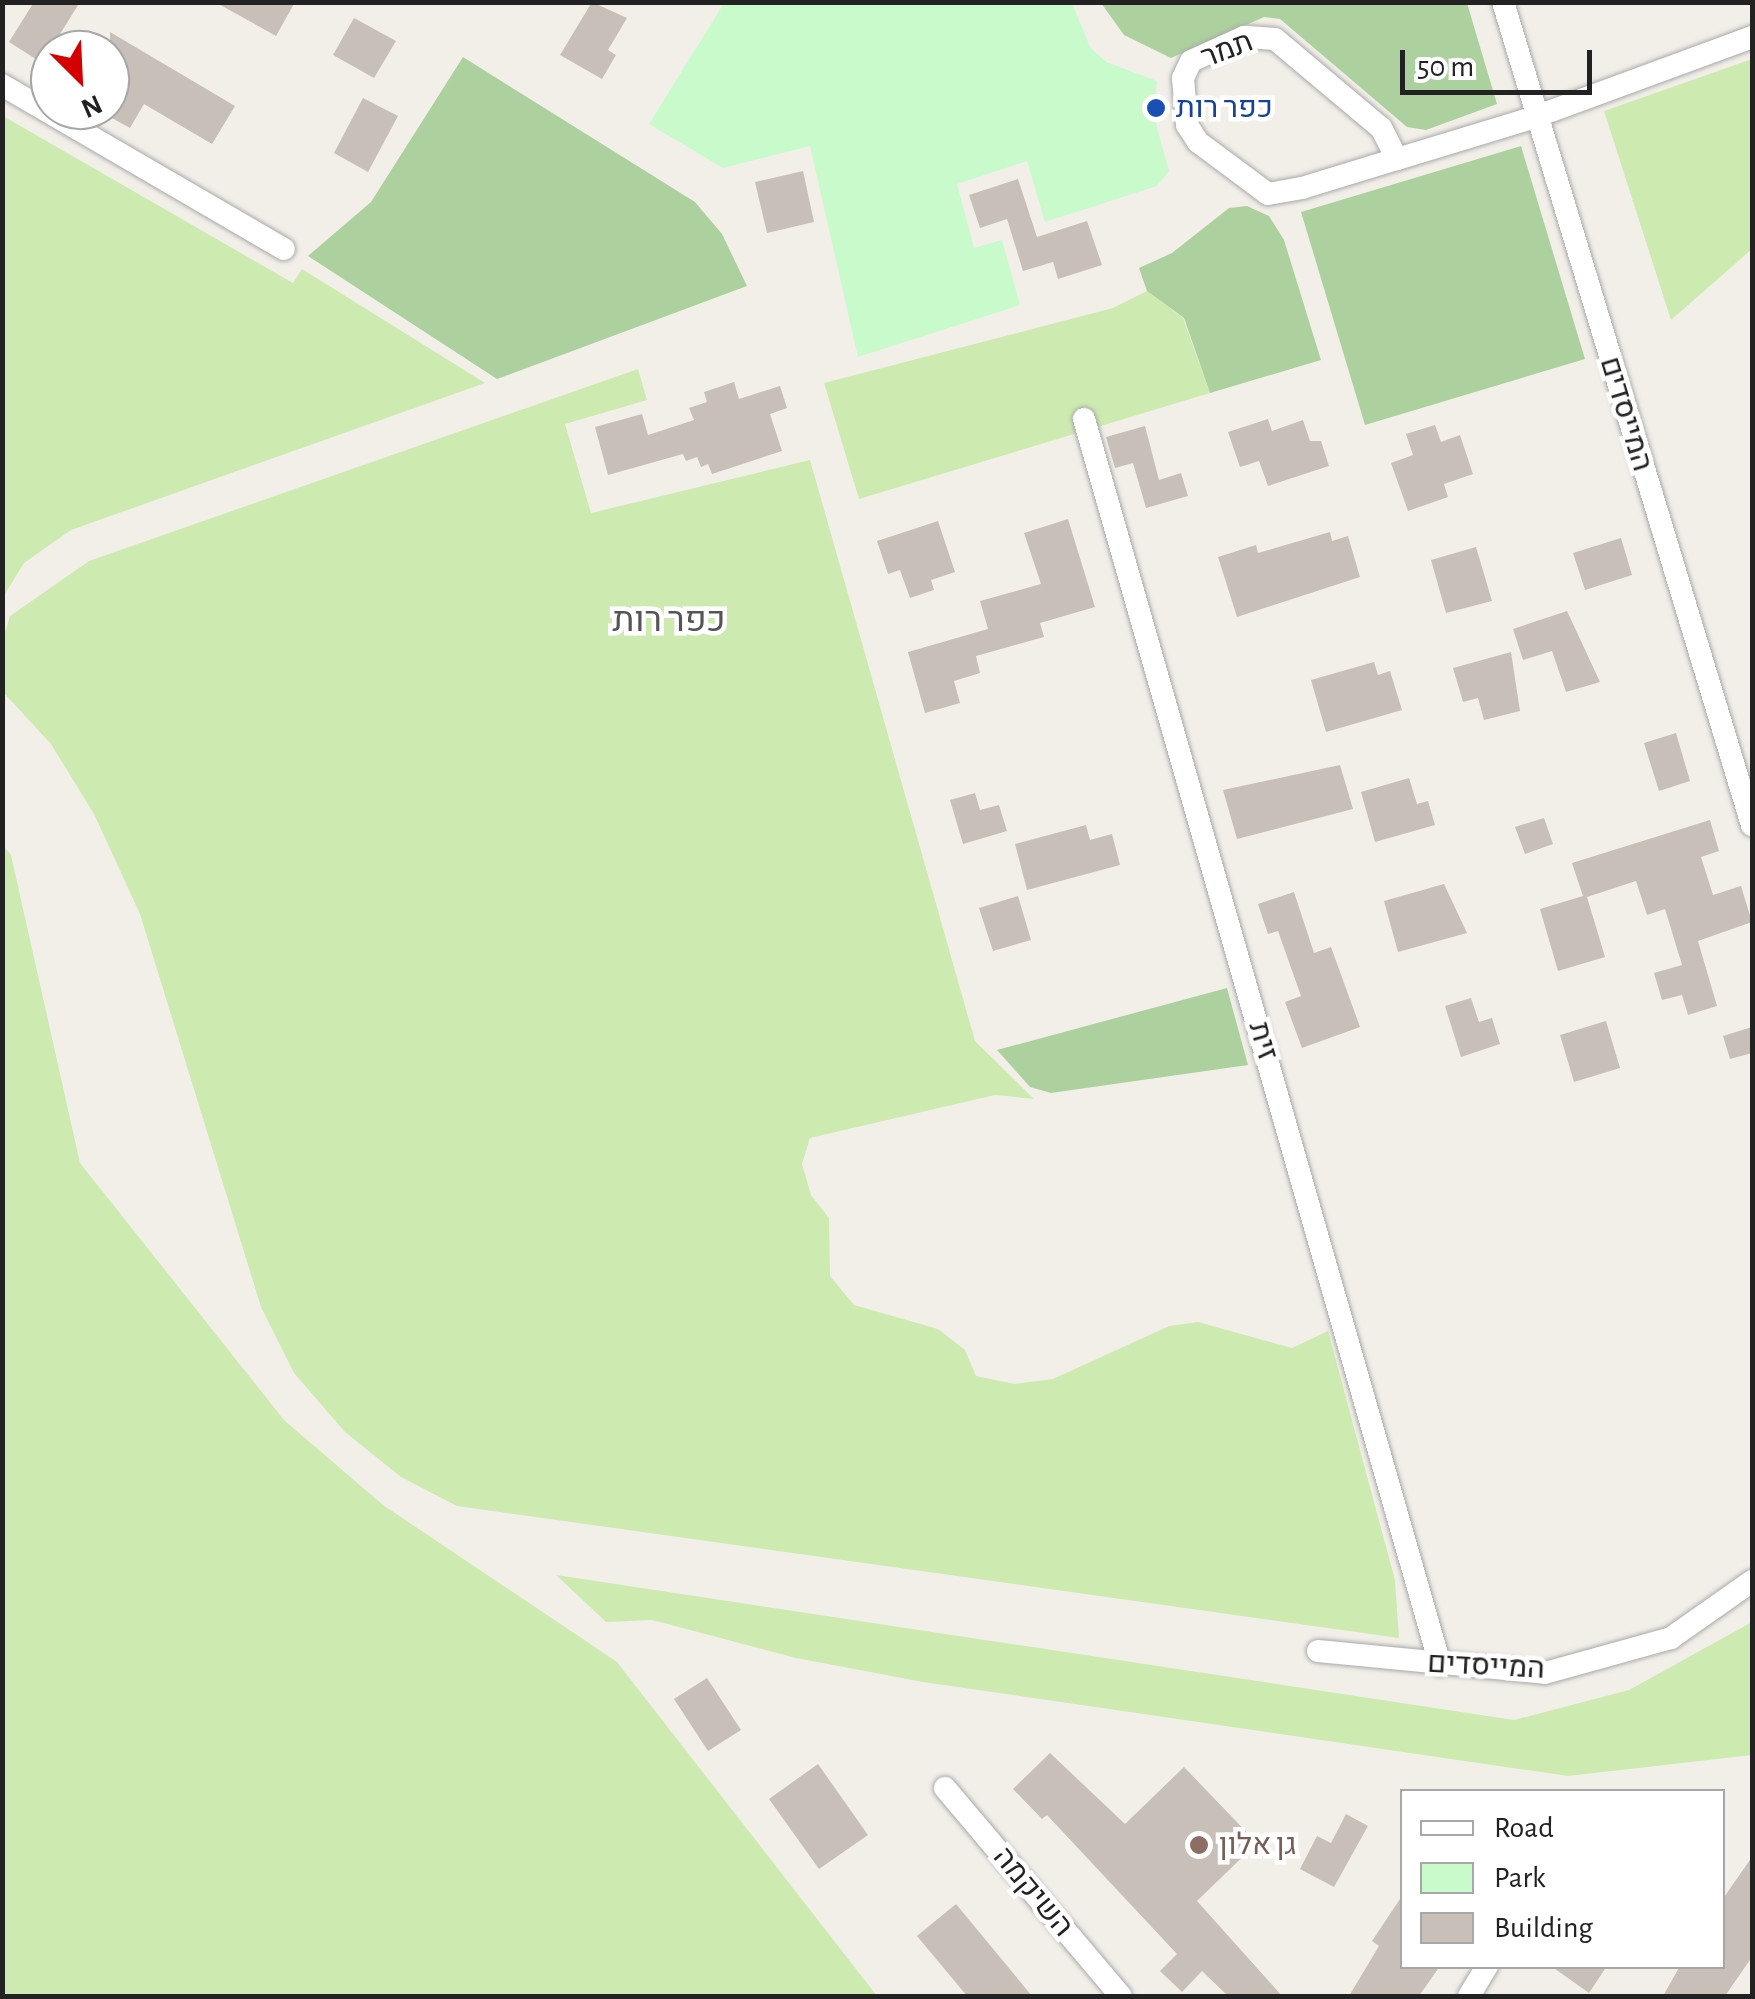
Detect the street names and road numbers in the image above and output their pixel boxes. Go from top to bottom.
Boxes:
street label: תמר [1196,24,1258,76]
street label: המייסדים [1592,352,1660,476]
street label: זית [1240,1018,1286,1064]
street label: המייסדים [1426,1645,1546,1687]
street label: השיקמה [985,1840,1081,1944]

